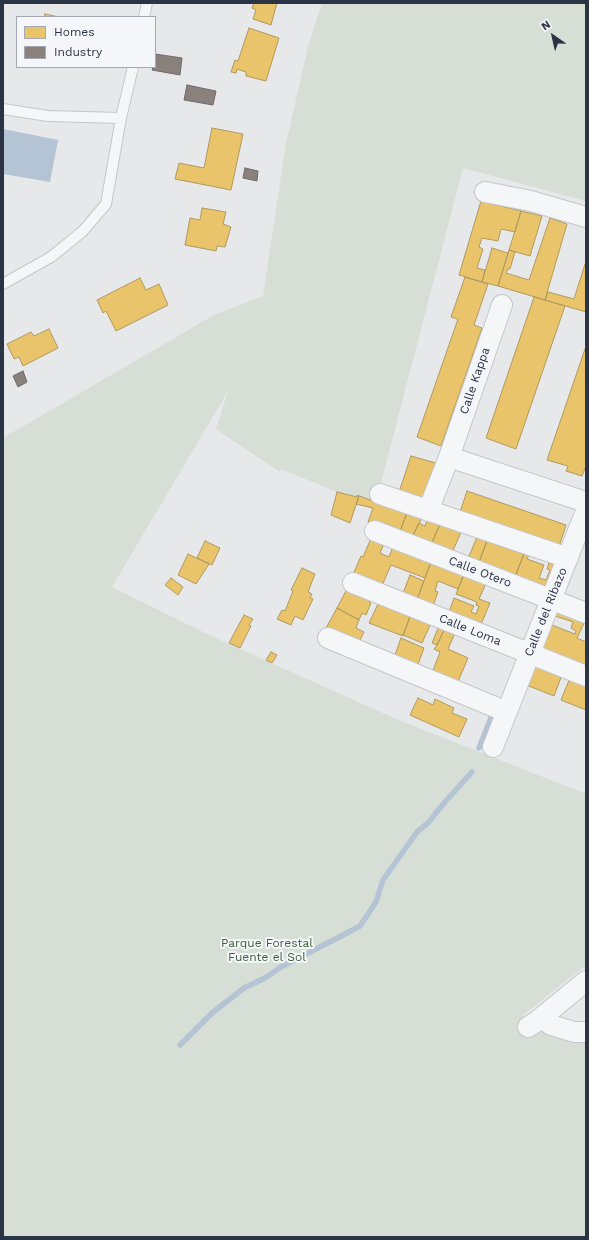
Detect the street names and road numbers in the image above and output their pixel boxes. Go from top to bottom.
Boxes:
street label: Calle Kappa [457,346,493,416]
street label: Calle Otero [447,553,513,591]
street label: Calle del Ribazo [522,565,570,659]
street label: Calle Loma [437,611,503,649]

